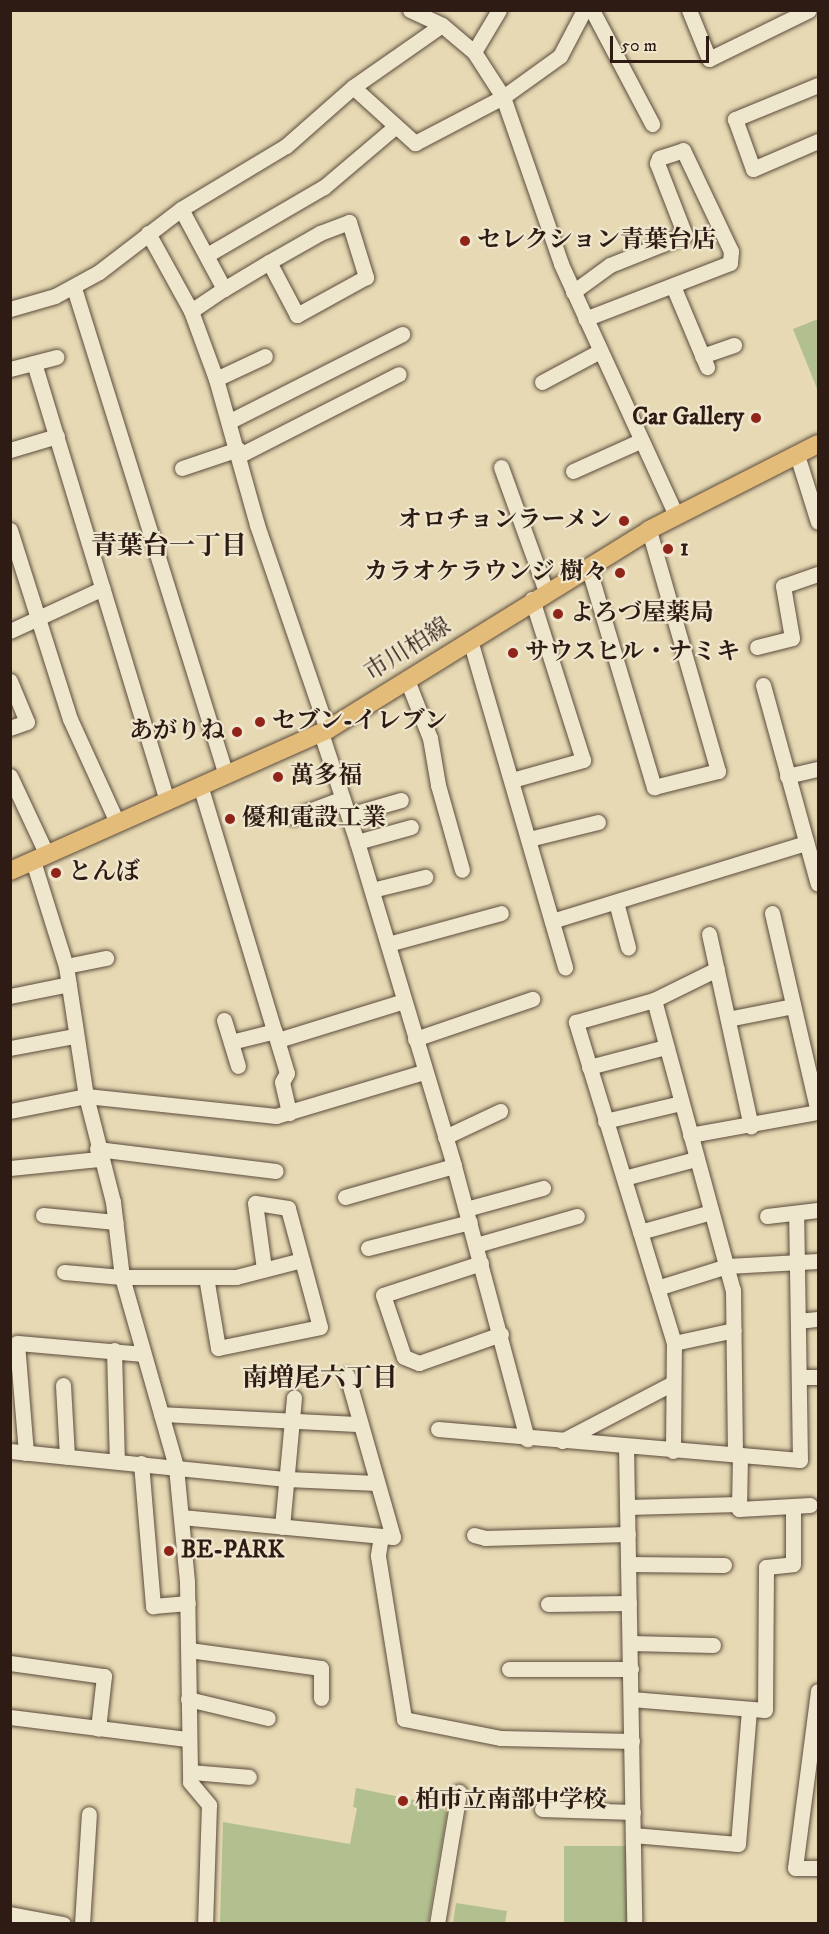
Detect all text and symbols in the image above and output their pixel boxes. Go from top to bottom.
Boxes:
scale bar [613,24,712,62]
text: 50 m [621,35,657,57]
place label: セレクション青葉台店 [477,227,717,255]
marker: セレクション青葉台店 [458,234,472,248]
place label: Car Gallery [632,404,744,432]
marker: Car Gallery [749,411,763,425]
place label: オロチョンラーメン [396,507,612,535]
marker: オロチョンラーメン [617,514,631,528]
district label: 青葉台一丁目 [91,531,247,563]
place label: 1 [680,535,689,563]
marker: 1 [661,542,675,556]
place label: カラオケラウンジ 樹々 [363,559,608,587]
marker: カラオケラウンジ 樹々 [613,566,627,580]
place label: よろづ屋薬局 [570,600,714,628]
marker: よろづ屋薬局 [551,607,565,621]
street label: 市川柏線 [360,612,456,688]
place label: サウスヒル・ナミキ [525,639,741,667]
marker: サウスヒル・ナミキ [506,646,520,660]
place label: セブン-イレブン [272,708,450,736]
marker: セブン-イレブン [253,715,267,729]
place label: あがりね [129,718,225,746]
marker: あがりね [230,725,244,739]
place label: 萬多福 [290,763,362,791]
marker: 萬多福 [271,770,285,784]
place label: 優和電設工業 [242,805,386,833]
marker: 優和電設工業 [223,812,237,826]
place label: とんぼ [68,859,140,887]
marker: とんぼ [49,866,63,880]
district label: 南増尾六丁目 [242,1363,398,1395]
place label: BE-PARK [181,1537,284,1565]
marker: BE-PARK [162,1544,176,1558]
place label: 柏市立南部中学校 [415,1787,607,1815]
marker: 柏市立南部中学校 [396,1794,410,1808]

